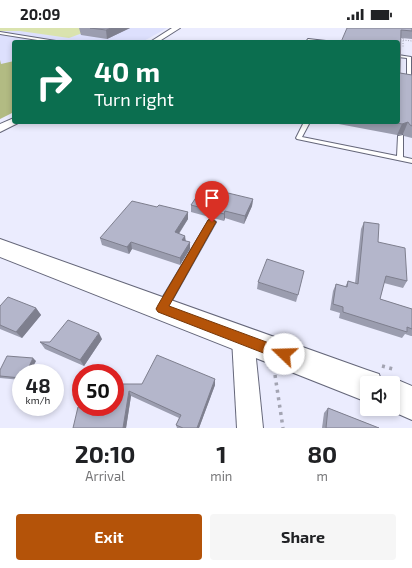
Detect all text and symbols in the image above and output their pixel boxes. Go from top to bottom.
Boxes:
text: 20:09 [20,5,60,23]
text: 40 m [94,54,160,88]
icon: right [28,56,80,108]
text: Turn right [94,88,174,110]
pin [195,181,229,222]
icon: arrive [201,187,223,209]
position arrow [263,333,305,375]
speed limit sign: 50 [72,364,124,416]
text: 48 [25,373,51,397]
map controls [360,376,400,416]
button: sound [360,376,400,416]
text: km/h [26,394,50,406]
text: 20:10 [75,439,136,468]
text: 1 [216,439,227,468]
text: 80 [307,439,337,468]
text: Arrival [85,468,125,484]
text: min [210,468,232,484]
text: m [317,468,328,484]
button: Exit [16,514,202,560]
button: Share [210,514,396,560]

